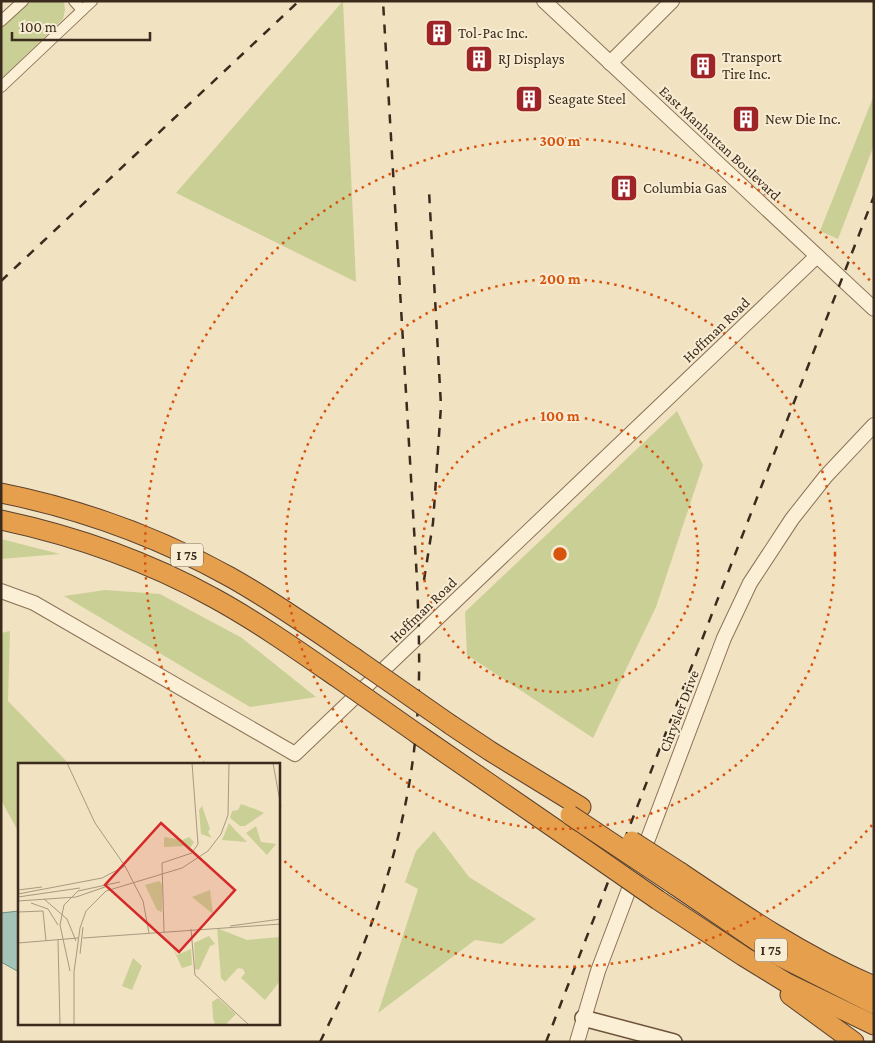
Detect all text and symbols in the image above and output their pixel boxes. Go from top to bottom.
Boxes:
scale bar [12,10,150,42]
building icon: Tol-Pac Inc. [424,18,454,48]
text: 100 m [20,19,57,35]
place label: Tol-Pac Inc. [458,25,528,41]
building icon: RJ Displays [464,44,494,74]
place label: Transport Tire Inc. [722,49,783,82]
place label: RJ Displays [498,51,565,68]
building icon: Transport Tire Inc. [688,51,718,81]
street label: East Manhattan Boulevard [656,83,784,203]
building icon: Seagate Steel [514,84,544,114]
place label: Seagate Steel [548,91,626,108]
building icon: New Die Inc. [731,104,761,134]
place label: New Die Inc. [765,111,841,127]
text: 300 m [539,133,581,149]
building icon: Columbia Gas [609,173,639,203]
place label: Columbia Gas [643,180,727,196]
text: 200 m [539,271,581,287]
street label: Hoffman Road [679,294,753,366]
text: 100 m [540,408,580,424]
road number: I 75 [171,544,203,566]
centre of rings [551,545,569,563]
street label: Hoffman Road [386,574,460,646]
street label: Chrysler Drive [656,667,703,754]
inset map [18,763,280,1026]
road number: I 75 [755,938,787,962]

